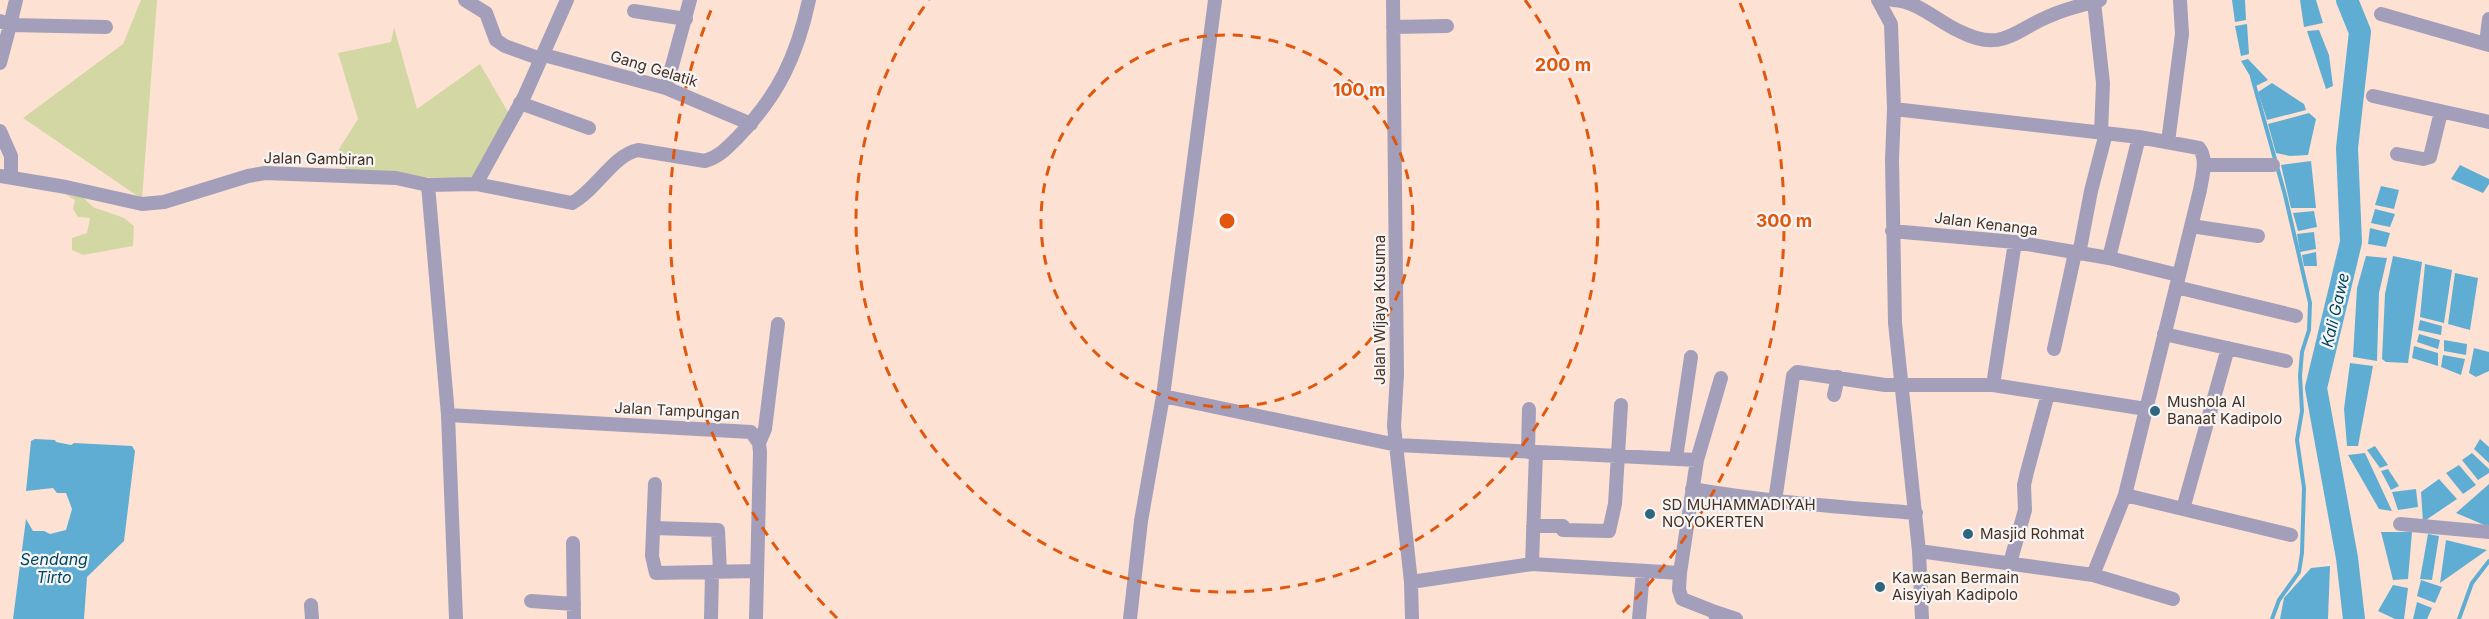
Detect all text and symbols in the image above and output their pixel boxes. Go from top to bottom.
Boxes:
street label: Gang Gelatik [608,46,701,91]
text: 200 m [1535,54,1591,75]
text: 100 m [1333,79,1385,100]
street label: Jalan Gambiran [264,148,374,169]
street label: Jalan Kenanga [1933,208,2039,239]
text: 300 m [1756,210,1812,231]
centre of rings [1217,211,1237,231]
street label: Jalan Wijaya Kusuma [1370,235,1389,385]
water label: Kali Gawe [2317,271,2353,349]
place label: Mushola Al Banaat Kadipolo [2167,392,2282,428]
street label: Jalan Tampungan [614,398,740,423]
marker: Mushola Al Banaat Kadipolo [2148,404,2162,418]
place label: SD MUHAMMADIYAH NOYOKERTEN [1662,495,1816,531]
marker: SD MUHAMMADIYAH NOYOKERTEN [1643,507,1657,521]
place label: Masjid Rohmat [1980,524,2084,543]
marker: Masjid Rohmat [1961,527,1975,541]
water label: Sendang Tirto [20,549,88,587]
place label: Kawasan Bermain Aisyiyah Kadipolo [1892,568,2019,604]
marker: Kawasan Bermain Aisyiyah Kadipolo [1873,580,1887,594]

